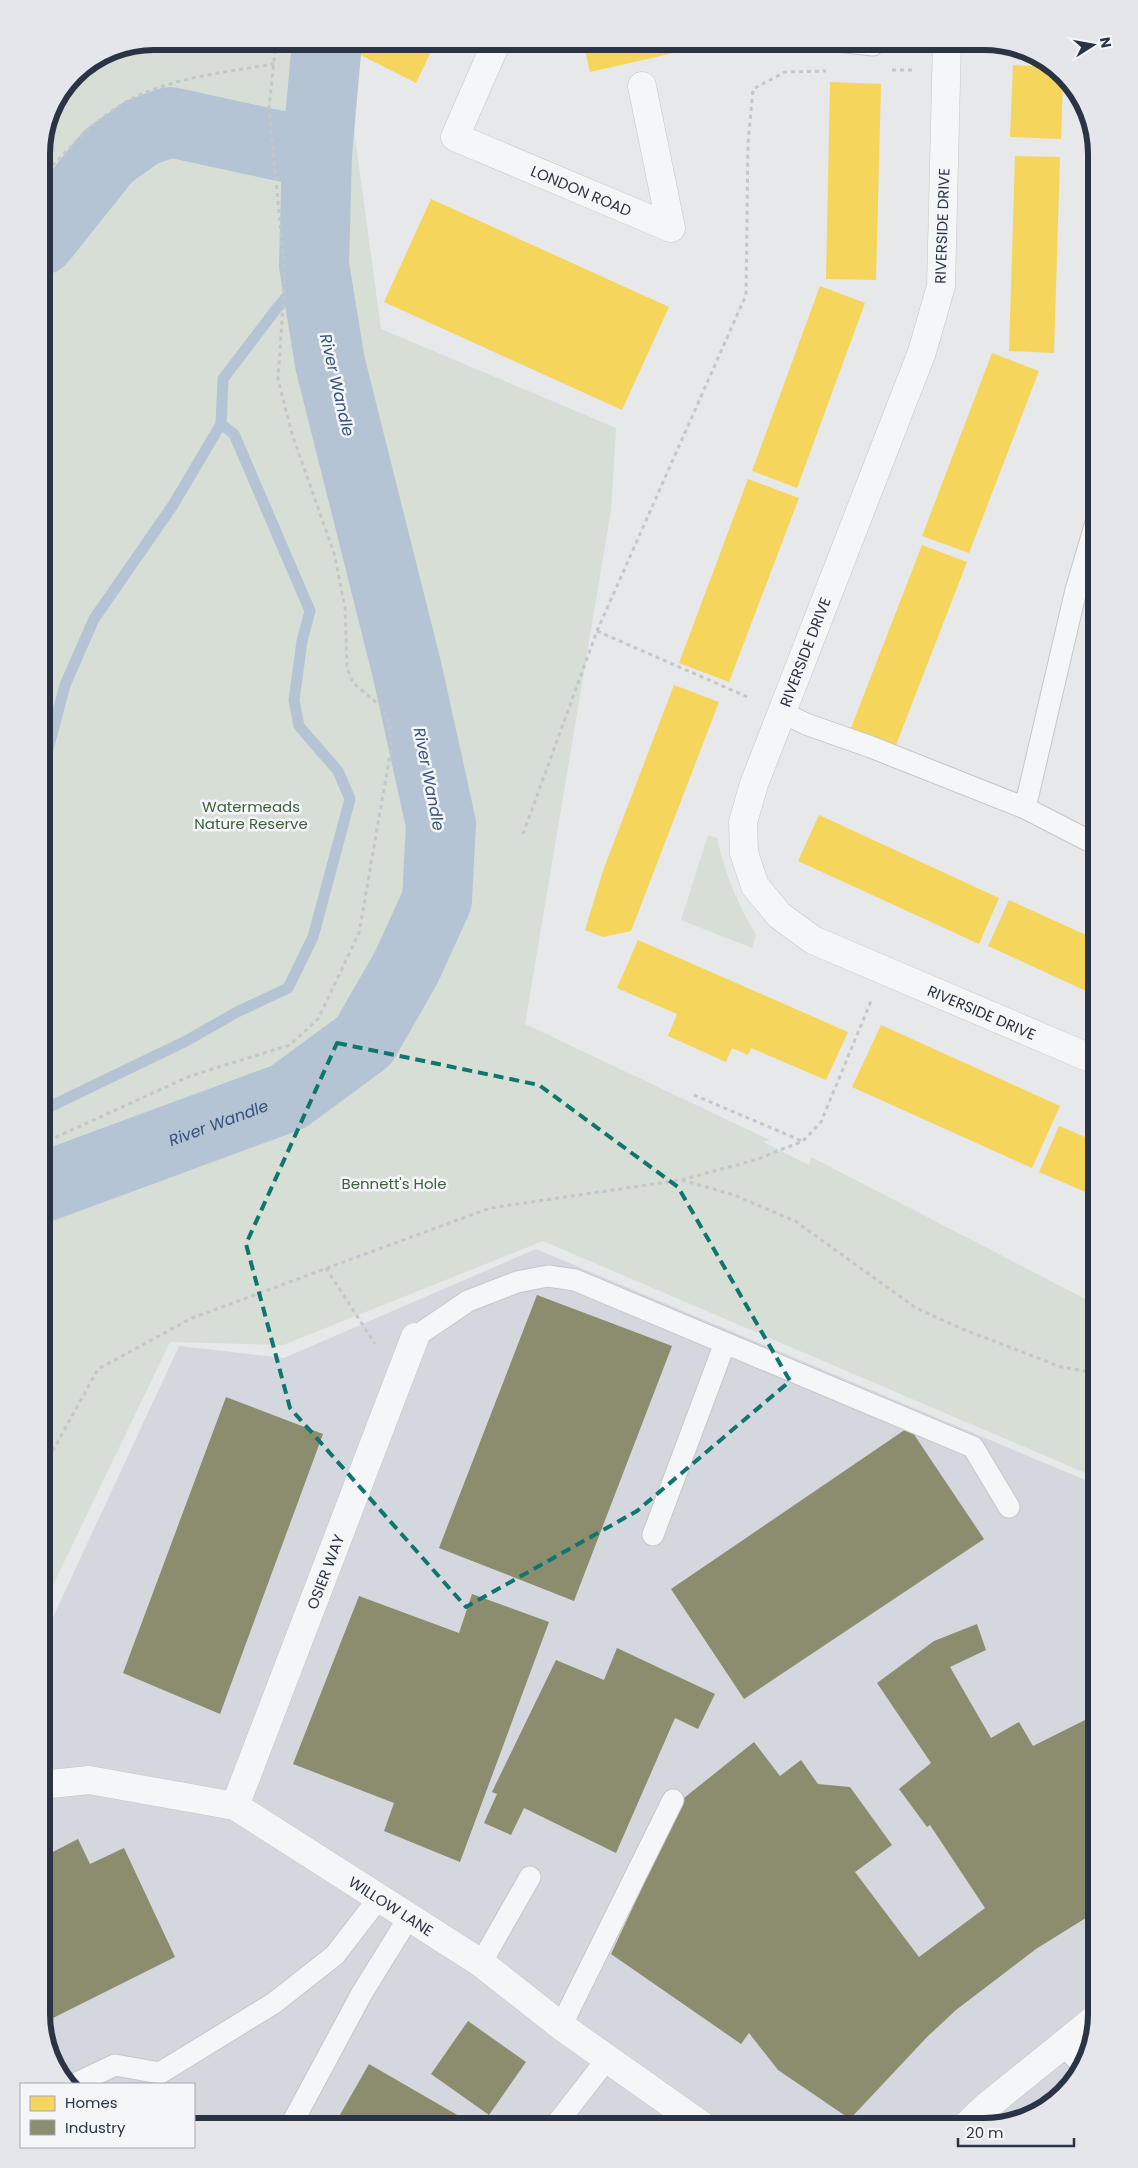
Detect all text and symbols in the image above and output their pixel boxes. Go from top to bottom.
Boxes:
north arrow [1068,20,1118,70]
text: N [1095,35,1117,50]
street label: LONDON ROAD [528,160,635,221]
street label: RIVERSIDE DRIVE [929,168,955,284]
water label: River Wandle [314,331,360,439]
street label: RIVERSIDE DRIVE [774,594,836,710]
water label: River Wandle [408,725,450,833]
park label: Watermeads Nature Reserve [194,796,308,834]
street label: RIVERSIDE DRIVE [924,980,1039,1044]
water label: River Wandle [165,1094,272,1152]
park label: Bennett's Hole [341,1173,447,1194]
street label: OSIER WAY [301,1531,349,1612]
street label: WILLOW LANE [345,1871,438,1941]
legend [20,2083,195,2148]
text: Homes [65,2092,118,2113]
scale bar [958,2116,1074,2148]
text: Industry [65,2117,126,2138]
text: 20 m [966,2122,1004,2143]

